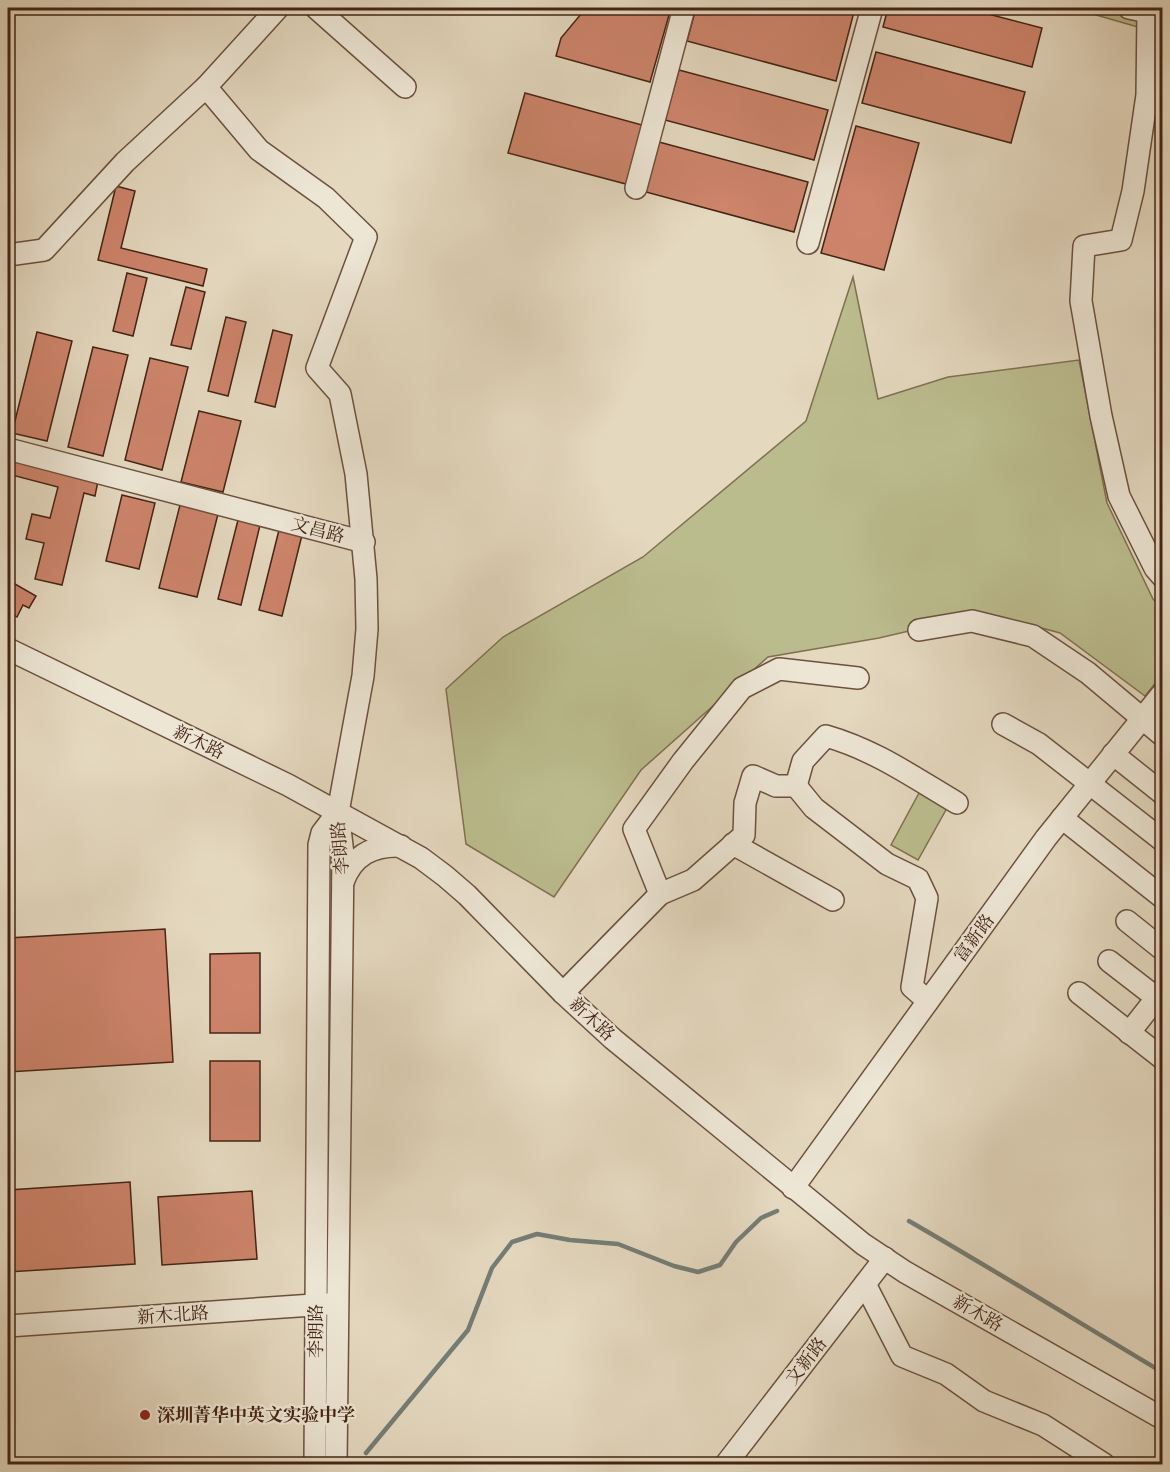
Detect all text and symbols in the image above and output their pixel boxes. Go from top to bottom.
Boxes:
street label: 文昌路 [288,512,347,551]
street label: 新木路 [169,720,228,766]
street label: 李朗路 [327,820,356,876]
street label: 富新路 [949,910,1001,968]
street label: 新木路 [563,993,619,1048]
street label: 新木路 [948,1290,1007,1339]
street label: 新木北路 [136,1302,210,1331]
street label: 李朗路 [305,1304,330,1358]
street label: 文新路 [781,1333,834,1391]
place label: 深圳菁华中英文实验中学 [157,1404,355,1429]
marker: 深圳菁华中英文实验中学 [138,1408,152,1422]

